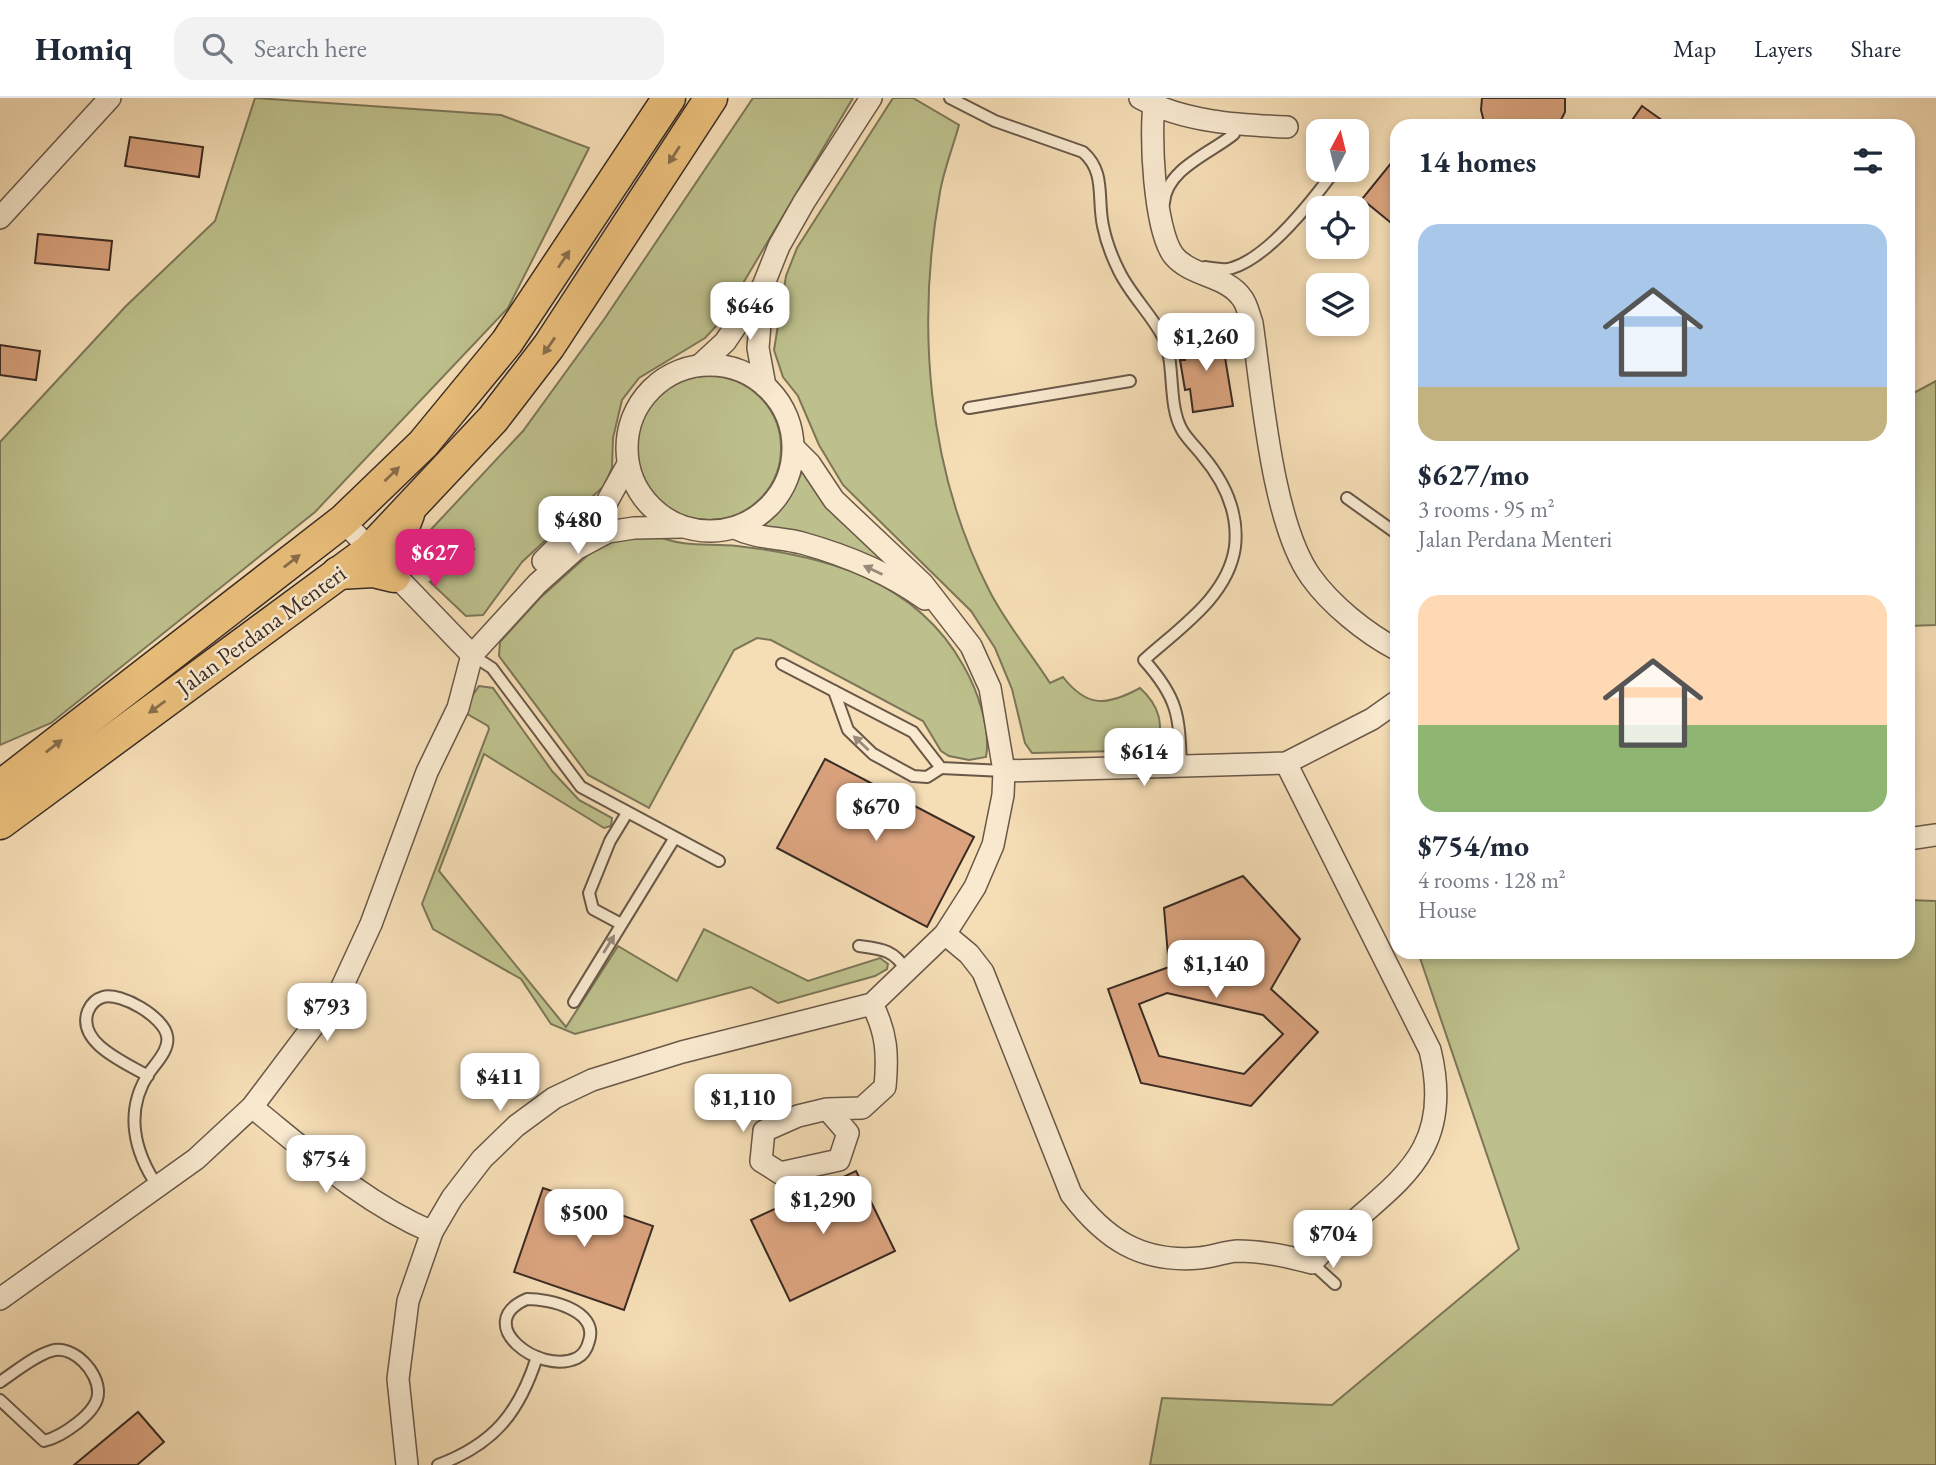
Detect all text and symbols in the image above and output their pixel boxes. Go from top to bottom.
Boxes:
search box [174,17,664,80]
text: Homiq [35,27,132,70]
icon: search [198,29,236,67]
text: Search here [254,31,367,65]
text: Map [1673,33,1716,64]
text: Layers [1754,33,1813,64]
text: Share [1851,33,1901,64]
north arrow [1306,119,1368,182]
map controls [1306,119,1369,336]
text: 14 homes [1418,142,1536,181]
icon: filters [1849,142,1887,180]
one-way arrow [668,146,681,165]
button: locate [1306,196,1369,259]
one-way arrow [557,250,571,268]
icon: home [1590,269,1716,395]
button: layers [1306,273,1369,336]
pin: $646 [709,282,791,342]
text: $646 [726,290,774,320]
pin: $1,260 [1149,314,1263,373]
text: $1,260 [1174,321,1238,351]
one-way arrow [542,337,556,355]
text: $627/mo [1418,455,1529,494]
one-way arrow [383,467,400,483]
text: 3 rooms · 95 m² [1418,494,1555,524]
pin: $480 [537,496,619,556]
text: $480 [554,504,602,534]
text: Jalan Perdana Menteri [1418,524,1612,554]
pin: $627 [394,530,476,589]
text: $627 [411,537,459,567]
one-way arrow [282,554,300,569]
street label: Jalan Perdana Menteri [168,557,352,703]
one-way arrow [863,564,883,576]
icon: home [1590,640,1716,766]
one-way arrow [148,700,166,714]
pin: $614 [1103,728,1185,788]
one-way arrow [852,734,869,751]
text: $614 [1120,736,1168,766]
one-way arrow [45,739,63,753]
pin: $670 [835,784,917,843]
text: $670 [852,791,900,821]
text: $754/mo [1418,826,1529,865]
text: 4 rooms · 128 m² [1418,865,1566,895]
text: House [1418,895,1477,925]
one-way arrow [603,935,616,954]
pin: $1,140 [1159,940,1273,1000]
text: $1,140 [1184,948,1248,978]
pin: $793 [286,984,368,1043]
text: $793 [303,991,351,1021]
pin: $411 [459,1054,541,1113]
text: $411 [476,1061,524,1091]
pin: $1,110 [686,1074,800,1134]
text: $1,110 [711,1082,775,1112]
pin: $754 [285,1136,367,1195]
text: $754 [302,1143,350,1173]
pin: $1,290 [766,1176,880,1236]
text: $1,290 [791,1184,855,1214]
pin: $500 [543,1190,625,1249]
text: $500 [560,1197,608,1227]
pin: $704 [1292,1210,1374,1270]
text: $704 [1309,1218,1357,1248]

